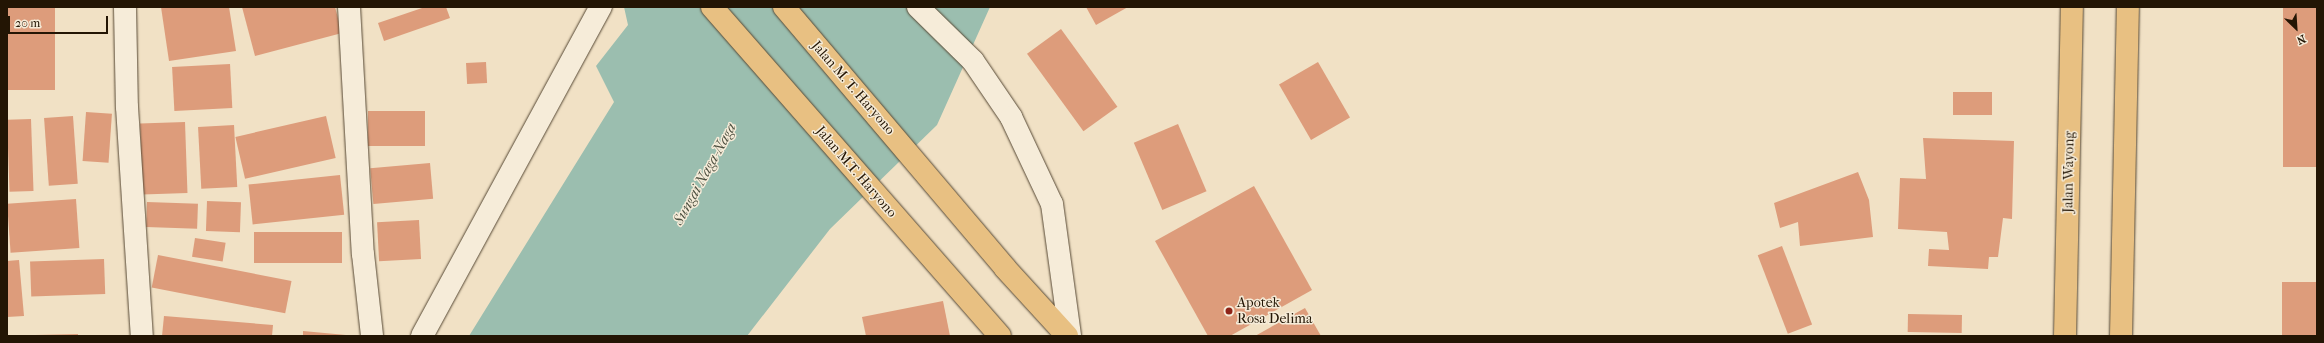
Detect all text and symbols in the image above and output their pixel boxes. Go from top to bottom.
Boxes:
scale bar [10,8,110,34]
north arrow [2276,8,2316,48]
text: 20 m [15,16,40,30]
text: N [2295,32,2308,47]
street label: Jalan M. T. Haryono [808,38,898,138]
water label: Sungai Naga-Naga [670,120,740,228]
street label: Jalan M.T. Haryono [812,123,900,221]
street label: Jalan Wayong [2060,131,2078,213]
place label: Apotek Rosa Delima [1237,295,1312,328]
marker: Apotek Rosa Delima [1224,306,1234,316]

